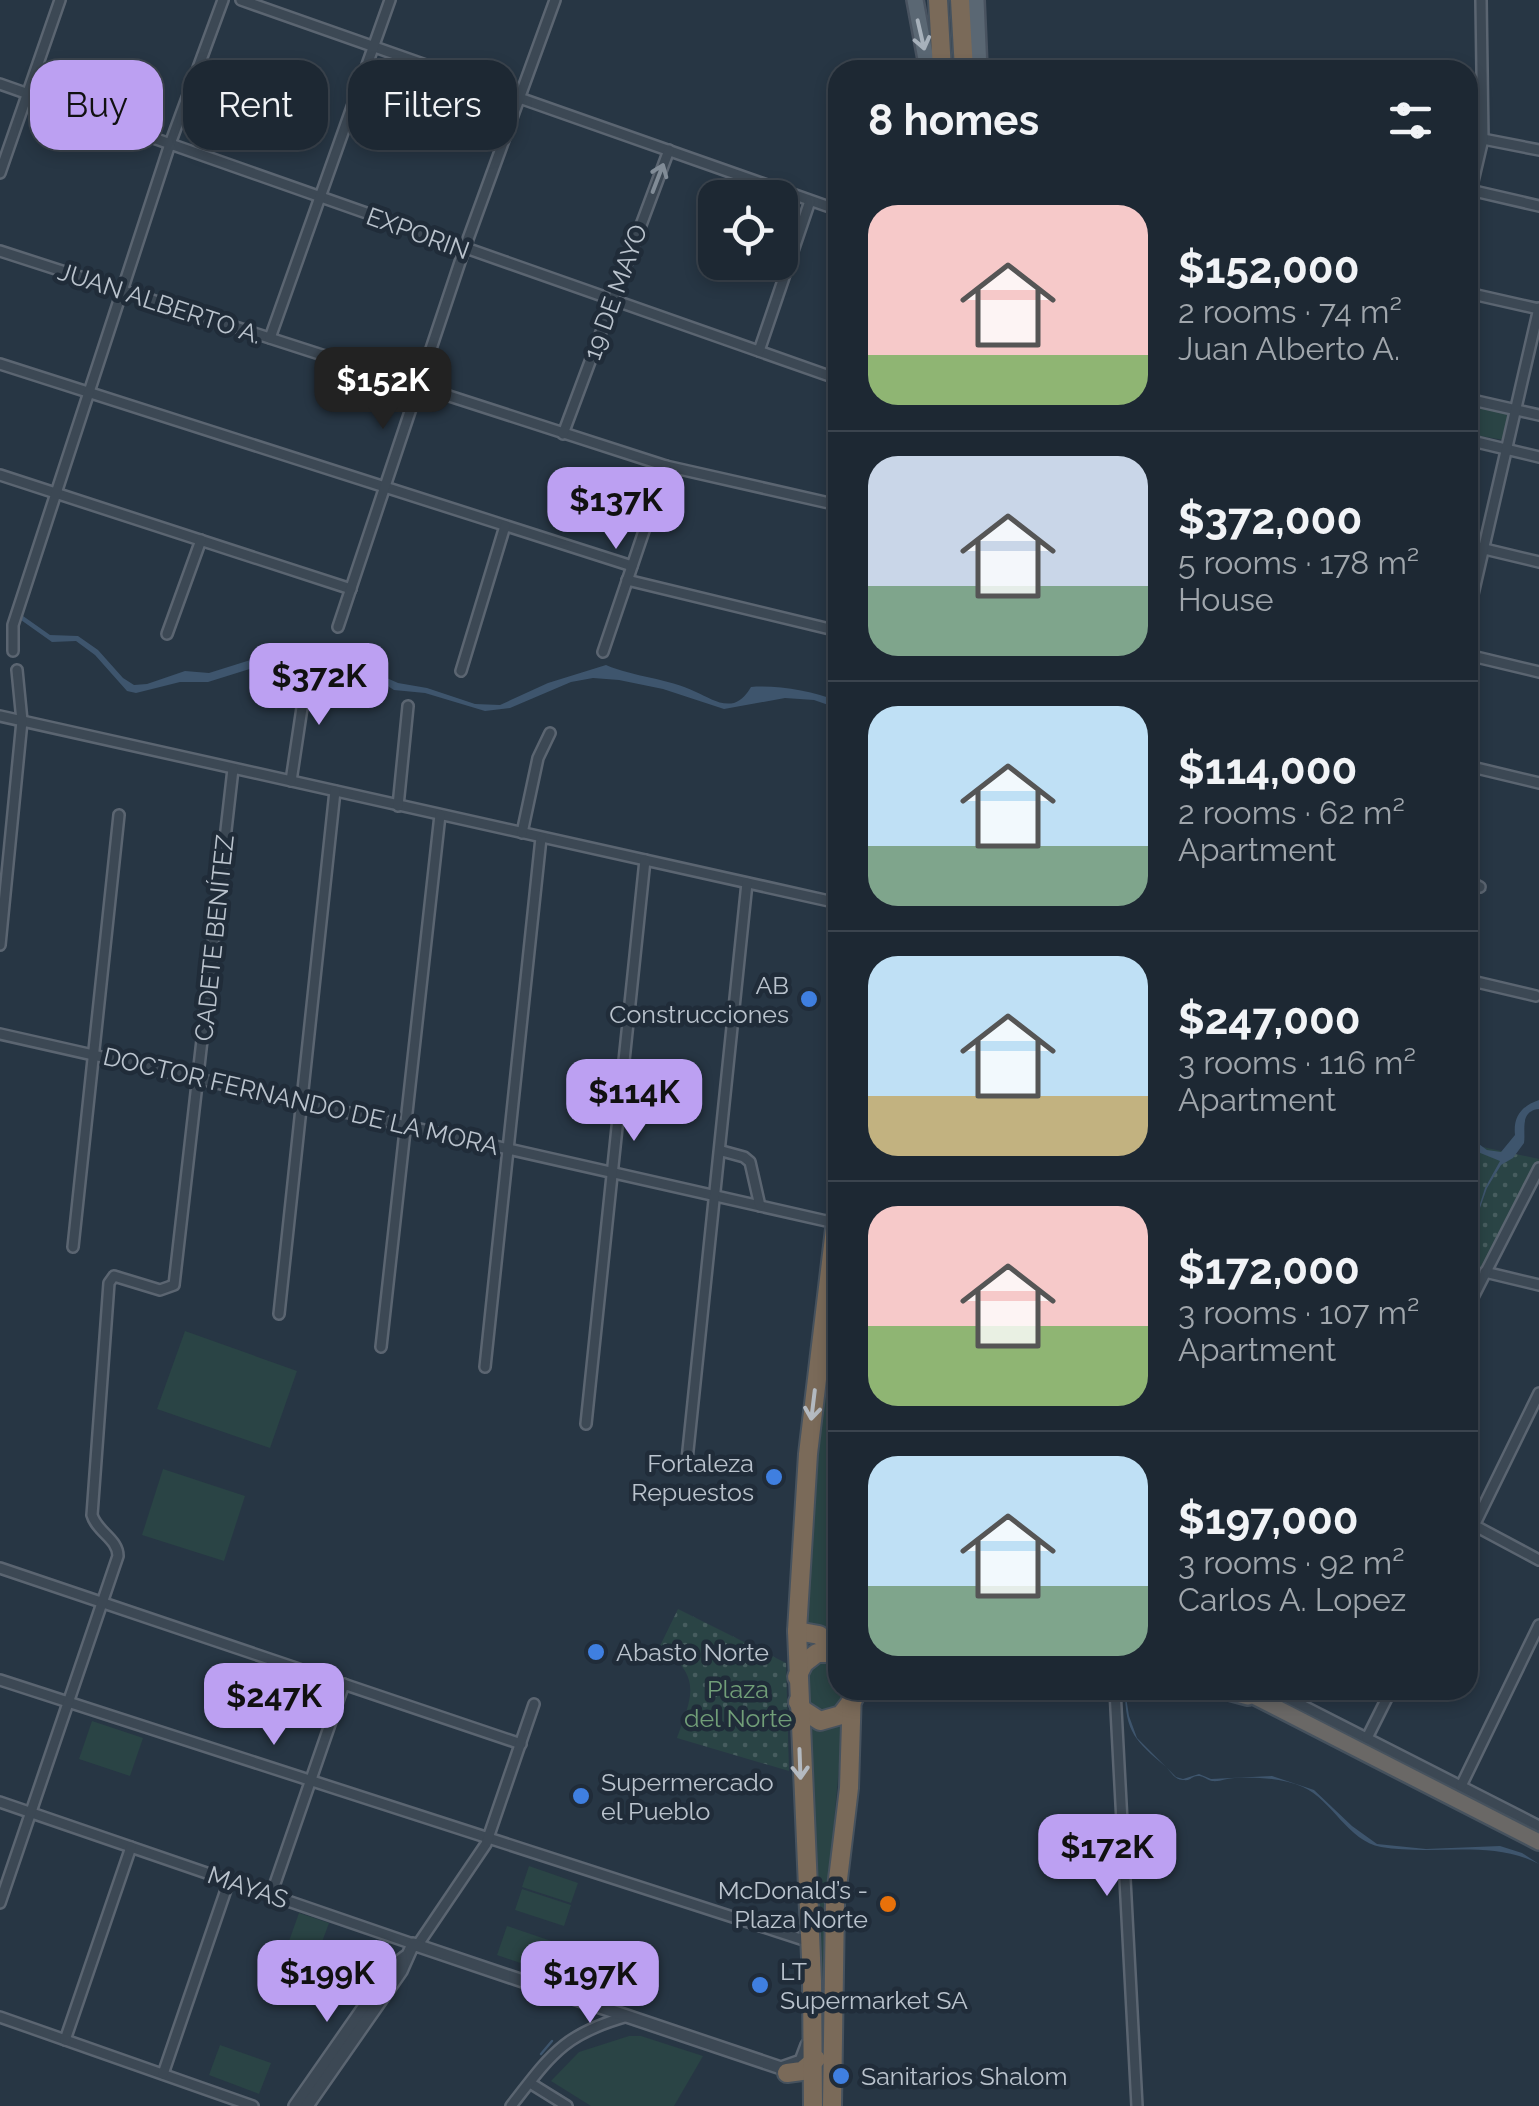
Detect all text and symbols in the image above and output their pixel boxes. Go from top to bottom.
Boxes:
one-way arrow [913,18,931,50]
chip: Buy [30,60,163,150]
chip: Rent [183,60,328,150]
chip: Filters [348,60,517,150]
icon: filters [1383,93,1438,148]
text: 8 homes [868,96,1039,145]
one-way arrow [650,164,668,195]
map controls [698,180,798,280]
button: locate [698,180,798,280]
street label: EXPORIN [363,201,473,265]
street label: 19 DE MAYO [577,220,653,364]
text: $152,000 [1178,244,1359,293]
icon: home [948,245,1068,365]
street label: JUAN ALBERTO A. [55,256,265,350]
text: 2 rooms · 74 m² [1178,293,1402,330]
text: Juan Alberto A. [1178,330,1400,367]
pin: $152K [313,347,453,432]
text: $152K [336,361,430,398]
pin: $137K [546,467,686,552]
text: $137K [569,481,663,518]
text: $372,000 [1178,495,1362,544]
icon: home [948,496,1068,616]
text: 5 rooms · 178 m² [1178,544,1419,581]
text: House [1178,581,1274,618]
pin: $372K [249,643,389,728]
text: $372K [271,657,367,694]
text: $114,000 [1178,745,1357,794]
icon: home [948,746,1068,866]
text: 2 rooms · 62 m² [1178,794,1405,831]
text: Apartment [1178,831,1336,868]
street label: CADETE BENÍTEZ [188,833,240,1043]
place label: AB Construcciones [609,970,789,1029]
marker: AB Construcciones [798,988,820,1010]
text: $247,000 [1178,995,1361,1044]
icon: home [948,996,1068,1116]
street label: DOCTOR FERNANDO DE LA MORA [100,1041,502,1161]
text: 3 rooms · 116 m² [1178,1044,1416,1081]
pin: $114K [564,1059,704,1144]
text: $114K [588,1073,680,1110]
text: Apartment [1178,1081,1336,1118]
text: $172,000 [1178,1245,1360,1294]
icon: home [948,1246,1068,1366]
text: 3 rooms · 107 m² [1178,1294,1419,1331]
text: Apartment [1178,1331,1336,1368]
one-way arrow [803,1388,822,1420]
place label: Fortaleza Repuestos [631,1448,754,1507]
marker: Fortaleza Repuestos [763,1466,785,1488]
text: $197,000 [1178,1495,1358,1544]
icon: home [948,1496,1068,1616]
text: 3 rooms · 92 m² [1178,1544,1405,1581]
text: Carlos A. Lopez [1178,1581,1406,1618]
place label: Abasto Norte [616,1637,769,1667]
marker: Abasto Norte [585,1641,607,1663]
pin: $247K [204,1663,344,1748]
park label: Plaza del Norte [684,1674,792,1733]
text: $247K [226,1677,322,1714]
one-way arrow [791,1747,810,1779]
place label: Supermercado el Pueblo [601,1767,774,1826]
marker: Supermercado el Pueblo [570,1785,592,1807]
pin: $172K [1037,1814,1177,1899]
text: $172K [1060,1828,1154,1865]
street label: MAYAS [204,1859,292,1915]
place label: McDonald’s - Plaza Norte [718,1875,868,1934]
marker: McDonald’s - Plaza Norte [877,1893,899,1915]
pin: $199K [257,1940,397,2025]
pin: $197K [520,1941,660,2026]
text: $199K [279,1954,375,1991]
text: $197K [543,1955,637,1992]
place label: LT Supermarket SA [780,1956,968,2015]
marker: LT Supermarket SA [749,1974,771,1996]
place label: Sanitarios Shalom [861,2061,1067,2091]
marker: Sanitarios Shalom [830,2065,852,2087]

